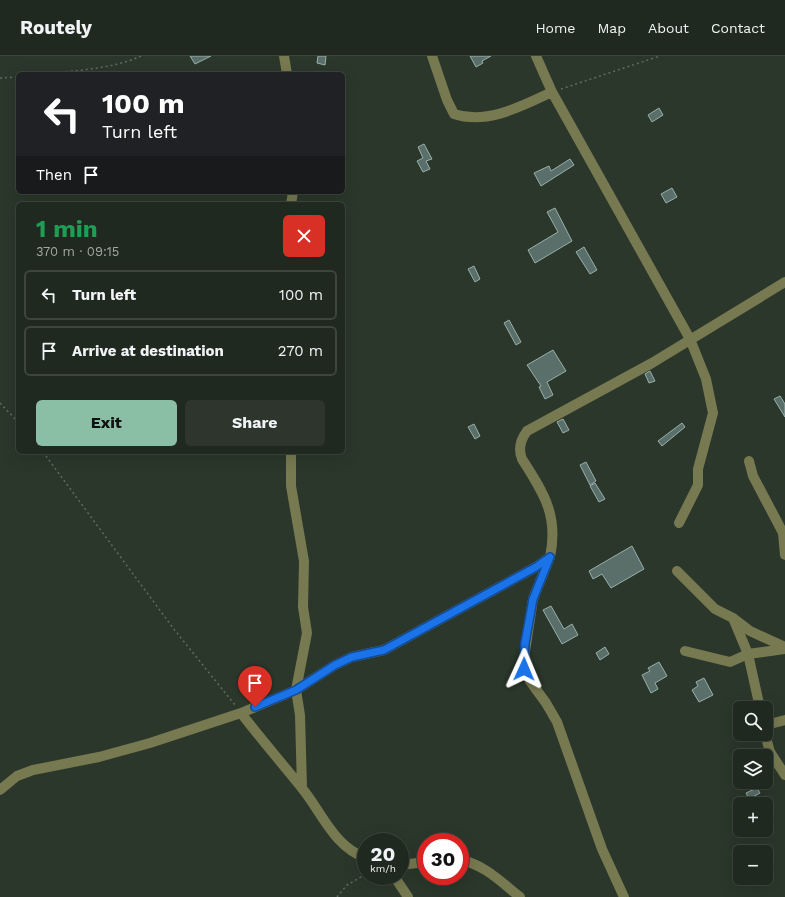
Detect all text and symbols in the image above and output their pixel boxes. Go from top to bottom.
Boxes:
text: Routely [20,16,92,39]
text: Home [535,20,575,36]
text: Map [597,20,626,36]
text: About [648,20,689,36]
text: Contact [711,20,765,36]
text: 100 m [102,87,185,120]
icon: left [36,88,88,140]
text: Turn left [102,121,177,142]
icon: arrive [80,164,102,186]
text: Then [36,166,72,184]
text: 1 min [36,215,98,243]
button: close [283,215,325,257]
text: 370 m · 09:15 [36,244,119,259]
icon: left [38,284,60,306]
text: Turn left [72,286,136,304]
text: 100 m [279,286,323,304]
icon: arrive [38,340,60,362]
text: Arrive at destination [72,342,224,360]
text: 270 m [278,342,323,360]
button: Exit [36,400,177,446]
button: Share [185,400,325,446]
position arrow [503,648,545,690]
pin [238,666,272,707]
icon: arrive [244,672,266,694]
map controls [733,701,773,885]
button: search [733,701,773,741]
button: layers [733,749,773,789]
button: + [733,797,773,837]
speed limit sign: 30 [417,833,469,885]
text: 20 [371,842,395,866]
button: − [733,845,773,885]
text: km/h [370,863,396,874]

